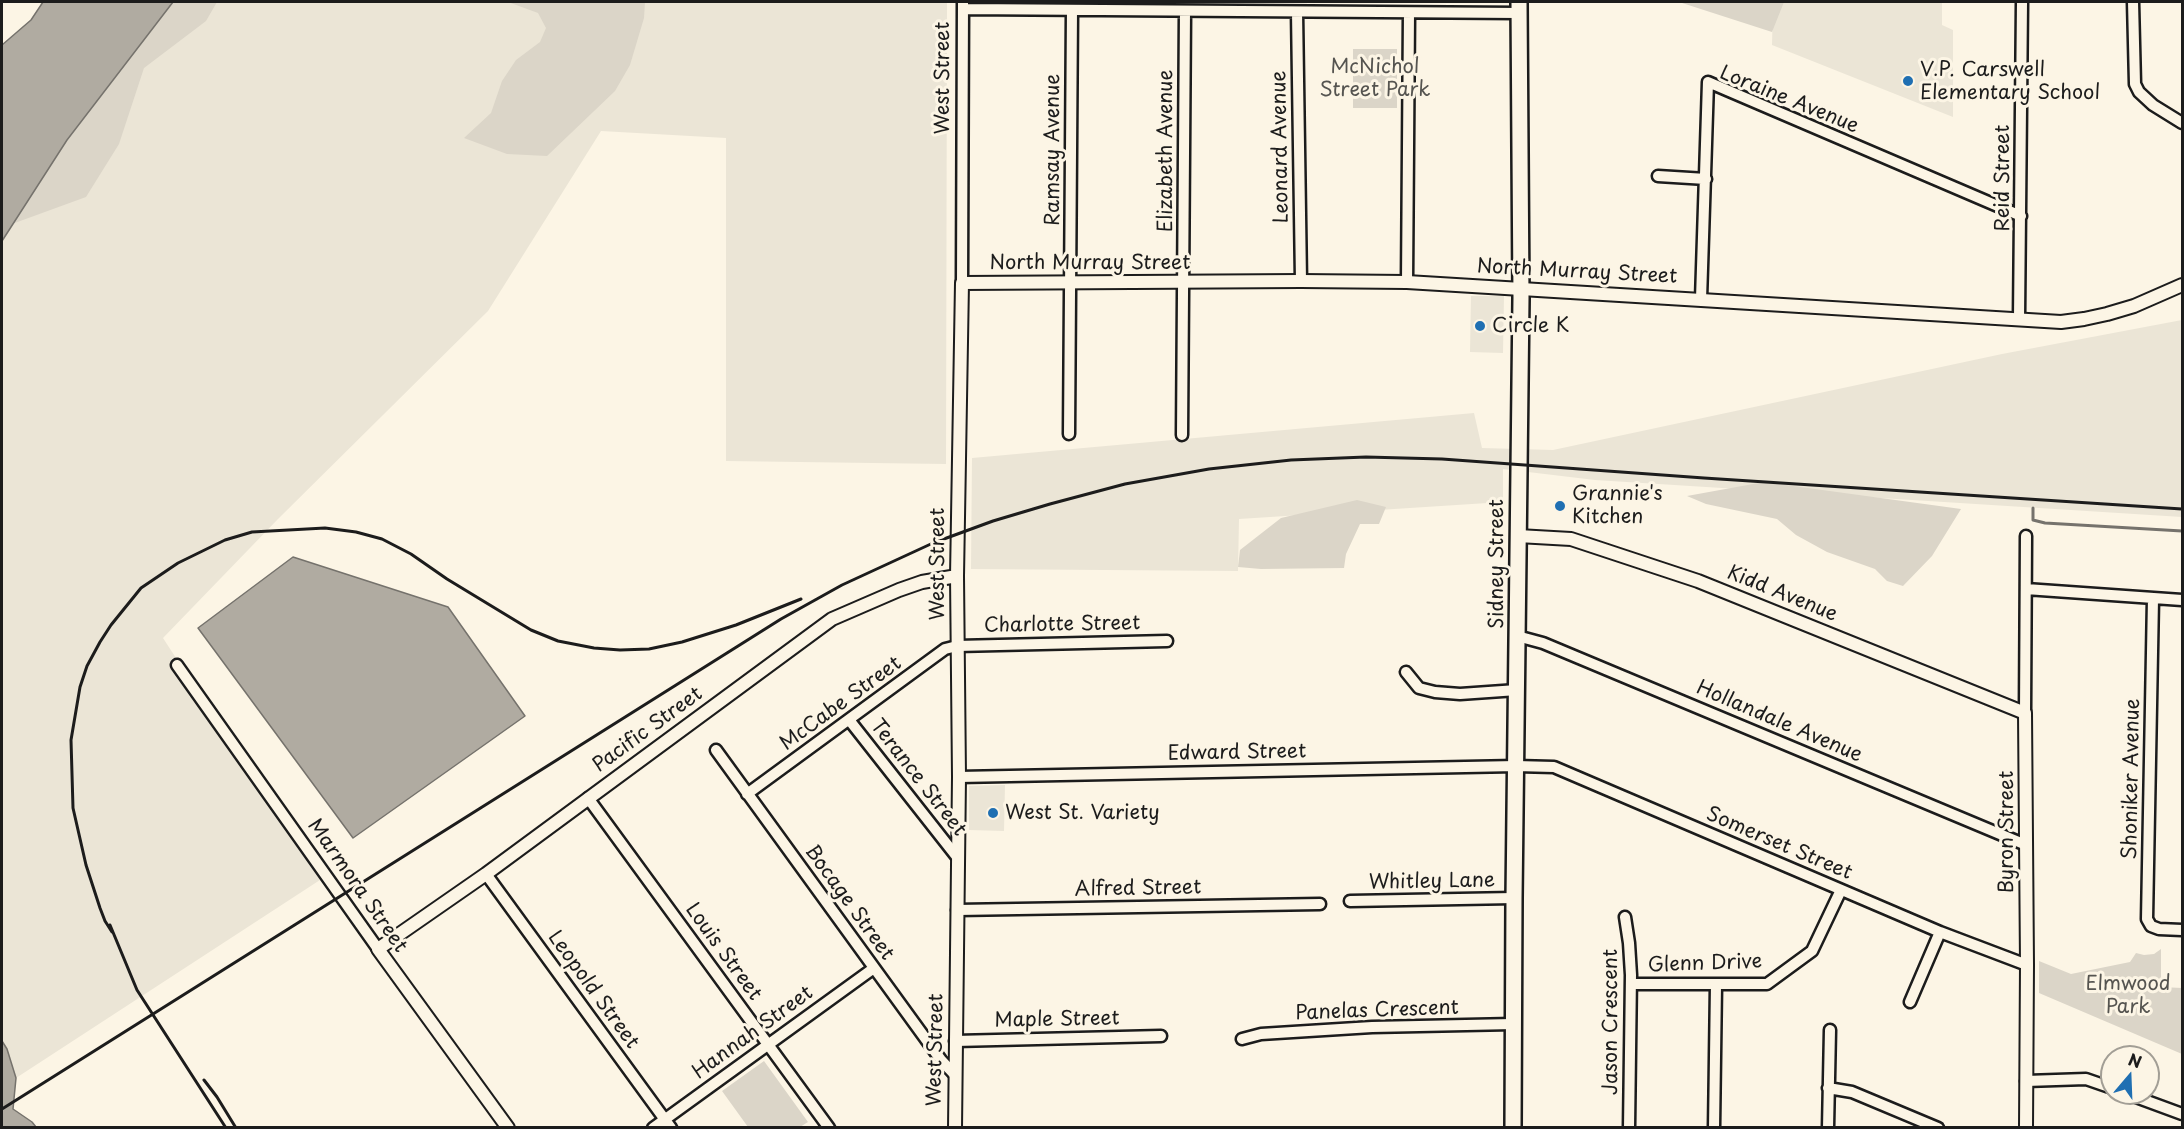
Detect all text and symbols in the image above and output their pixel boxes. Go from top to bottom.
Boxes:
street label: West Street [931,22,955,134]
park label: McNichol Street Park [1320,55,1430,102]
place label: V.P. Carswell Elementary School [1920,58,2100,105]
street label: Loraine Avenue [1716,61,1862,139]
street label: Elizabeth Avenue [1154,70,1178,232]
street label: Leonard Avenue [1268,71,1294,223]
street label: Ramsay Avenue [1041,74,1065,226]
marker: V.P. Carswell Elementary School [1901,74,1915,88]
street label: Reid Street [1991,124,2015,232]
street label: North Murray Street [990,251,1190,275]
street label: North Murray Street [1476,255,1678,289]
place label: Circle K [1492,314,1569,338]
marker: Circle K [1473,319,1487,333]
place label: Grannie's Kitchen [1572,482,1663,529]
street label: Sidney Street [1485,499,1509,629]
marker: Grannie's Kitchen [1553,499,1567,513]
street label: West Street [926,508,950,620]
street label: Kidd Avenue [1723,561,1841,627]
street label: Charlotte Street [984,612,1140,638]
street label: McCabe Street [776,652,906,756]
street label: Hollandale Avenue [1692,676,1866,768]
street label: Pacific Street [588,682,708,778]
street label: Shoniker Avenue [2119,698,2145,860]
street label: Terance Street [865,715,971,841]
street label: Edward Street [1168,740,1306,766]
street label: Byron Street [1995,771,2019,893]
place label: West St. Variety [1005,801,1160,825]
street label: Somerset Street [1703,802,1855,886]
marker: West St. Variety [986,806,1000,820]
street label: Marmora Street [302,815,412,957]
street label: Bocage Street [799,841,899,965]
street label: Whitley Lane [1369,869,1495,895]
street label: Alfred Street [1074,876,1202,902]
street label: Louis Street [680,899,766,1005]
street label: Leopold Street [542,926,644,1054]
street label: Jason Crescent [1599,949,1623,1095]
street label: Glenn Drive [1647,950,1763,978]
park label: Elmwood Park [2085,972,2171,1019]
street label: Hannah Street [688,981,818,1085]
street label: West Street [923,993,949,1107]
street label: Panelas Crescent [1295,996,1459,1026]
street label: Maple Street [994,1007,1120,1033]
north arrow [2100,1045,2160,1105]
text: N [2125,1046,2145,1073]

